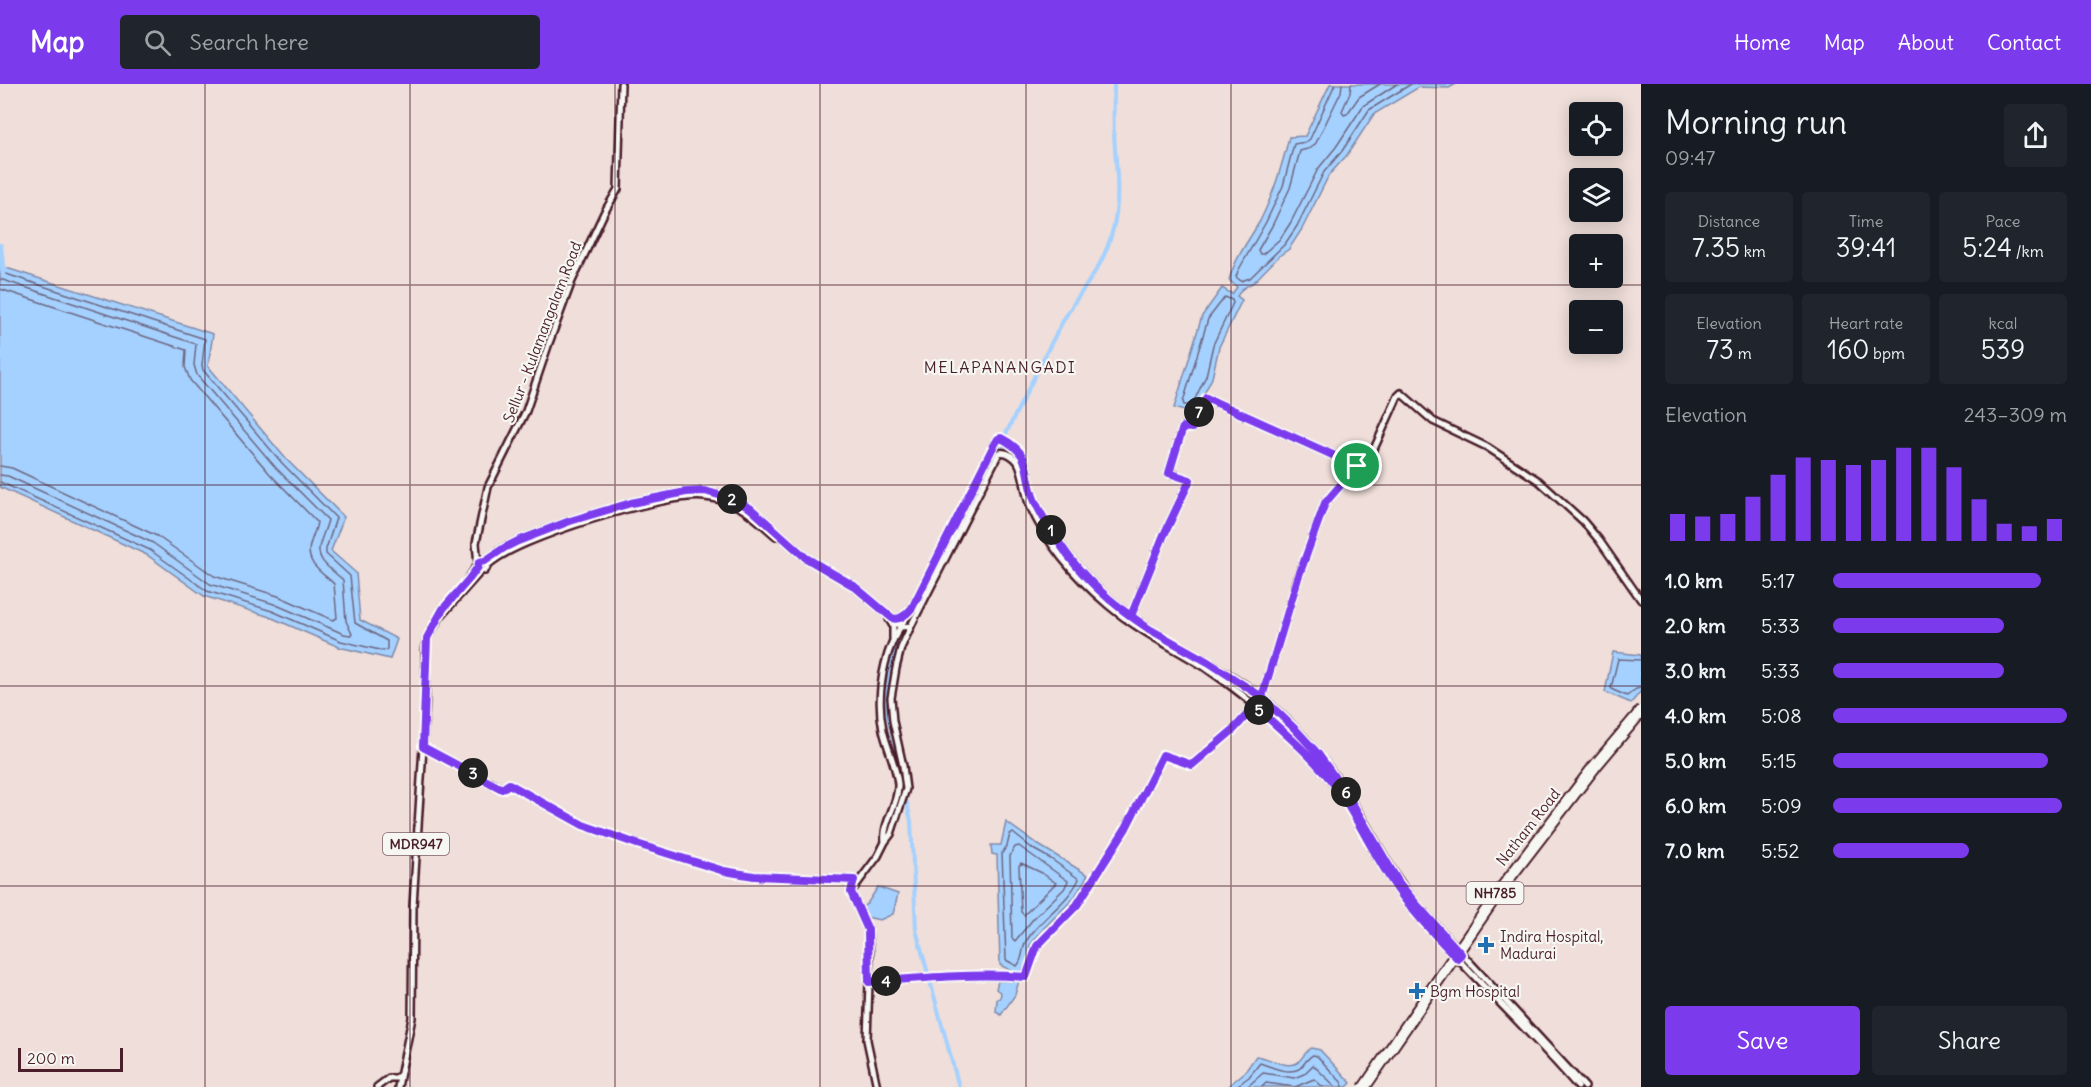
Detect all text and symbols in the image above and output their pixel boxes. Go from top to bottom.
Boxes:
search box [120,15,540,69]
text: Map [30,24,84,60]
icon: search [141,26,174,59]
text: Search here [189,28,309,56]
text: Home [1734,29,1791,56]
text: Map [1824,29,1865,56]
text: About [1898,29,1954,56]
text: Contact [1987,29,2061,56]
text: Morning run [1665,101,1847,143]
map controls [1569,102,1623,354]
button: locate [1569,102,1623,156]
button: share [2004,104,2067,167]
text: 09:47 [1665,145,1715,170]
button: layers [1569,168,1623,222]
text: Distance [1698,211,1760,231]
text: Time [1849,211,1883,231]
text: Pace [1986,211,2020,231]
text: 7.35 [1692,231,1740,264]
text: 39:41 [1836,231,1896,264]
text: 5:24 [1962,231,2012,264]
button: + [1569,234,1623,288]
street label: Sellur - Kulamangalam Road [499,239,585,425]
text: km [1740,241,1766,261]
text: /km [2012,241,2044,261]
button: − [1569,300,1623,354]
text: Elevation [1696,313,1762,333]
text: Heart rate [1829,313,1903,333]
text: kcal [1989,313,2017,333]
text: 73 [1706,333,1734,366]
text: 160 [1827,333,1869,366]
text: 539 [1981,333,2025,366]
text: m [1734,343,1752,363]
text: bpm [1869,343,1905,363]
district label: MELAPANANGADI [924,357,1076,377]
pin: 7 [1184,397,1214,427]
text: 7 [1195,402,1203,422]
text: Elevation [1665,402,1747,427]
text: 243–309 m [1964,402,2067,427]
pin [1331,440,1382,491]
icon: arrive [1340,449,1373,482]
pin: 2 [717,484,747,514]
text: 2 [728,489,736,509]
pin: 1 [1036,515,1066,545]
text: 1 [1048,520,1054,540]
text: 1.0 km [1665,568,1723,593]
text: 5:17 [1761,568,1795,593]
text: 2.0 km [1665,613,1726,638]
text: 5:33 [1761,613,1800,638]
text: 3.0 km [1665,658,1726,683]
text: 5:33 [1761,658,1800,683]
pin: 5 [1244,695,1274,725]
text: 5 [1254,700,1264,720]
text: 4.0 km [1665,703,1726,728]
text: 5:08 [1761,703,1802,728]
text: 5.0 km [1665,748,1726,773]
text: 5:15 [1761,748,1796,773]
pin: 3 [458,758,488,788]
text: 3 [468,763,478,783]
pin: 6 [1331,777,1361,807]
text: 6 [1341,782,1351,802]
street label: Natham Road [1492,784,1564,869]
text: 6.0 km [1665,793,1726,818]
text: 5:09 [1761,793,1802,818]
road number: MDR947 [383,833,449,855]
text: 7.0 km [1665,838,1725,863]
text: 5:52 [1761,838,1799,863]
road number: NH785 [1466,882,1524,904]
place label: Indira Hospital, Madurai [1500,927,1603,963]
marker: Indira Hospital, Madurai [1477,936,1495,954]
pin: 4 [871,966,901,996]
text: 4 [881,971,891,991]
marker: Bgm Hospital [1408,982,1426,1000]
place label: Bgm Hospital [1430,982,1520,1001]
button: Save [1665,1006,1860,1075]
button: Share [1872,1006,2067,1075]
scale bar [18,1045,123,1072]
text: 200 m [27,1048,75,1068]

